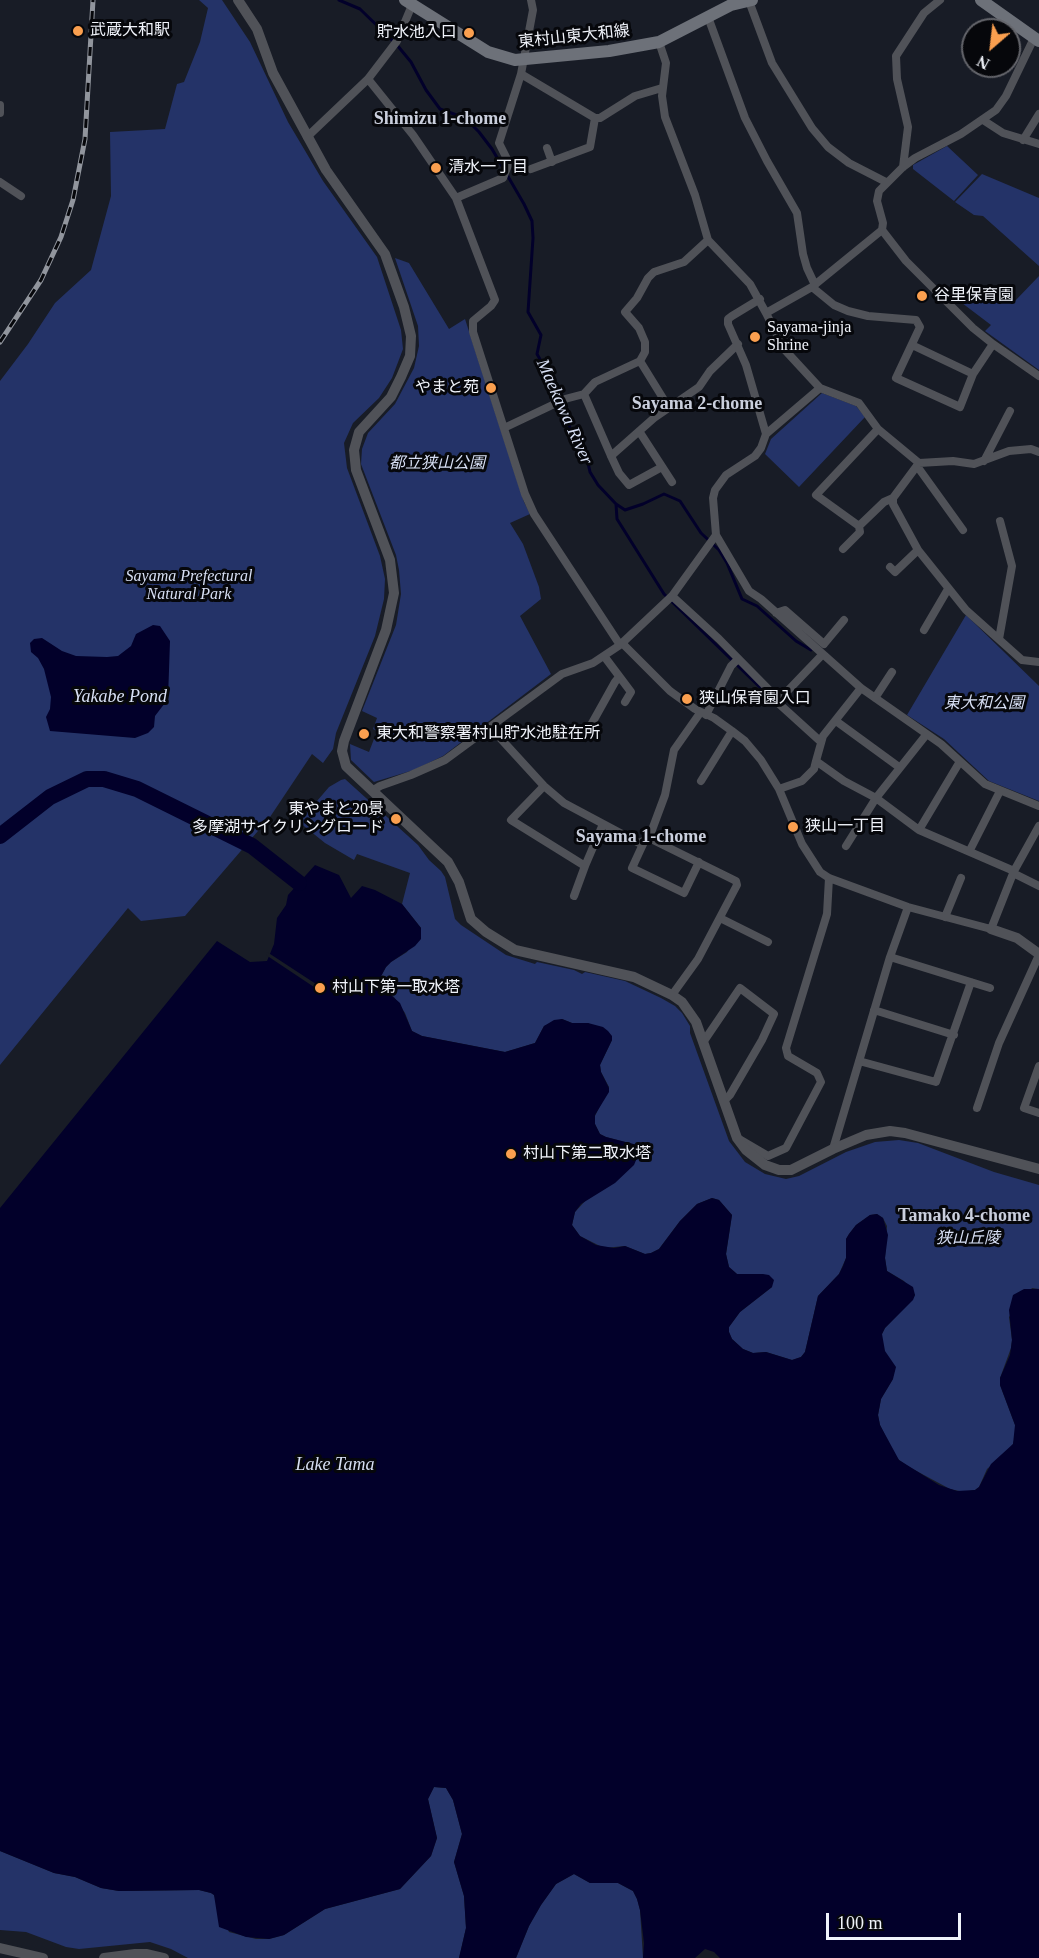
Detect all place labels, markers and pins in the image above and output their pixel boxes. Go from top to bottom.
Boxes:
place label: 武蔵大和駅 [90,21,170,41]
place label: 貯水池入口 [377,23,457,43]
marker: 武蔵大和駅 [71,24,85,38]
marker: 貯水池入口 [462,26,476,40]
place label: 清水一丁目 [448,158,528,178]
marker: 清水一丁目 [429,161,443,175]
place label: 谷里保育園 [934,286,1014,306]
marker: 谷里保育園 [915,289,929,303]
place label: Sayama-jinja Shrine [767,318,851,356]
marker: Sayama-jinja Shrine [748,330,762,344]
place label: やまと苑 [415,378,479,398]
marker: やまと苑 [484,381,498,395]
place label: 狭山保育園入口 [699,689,811,709]
marker: 狭山保育園入口 [680,692,694,706]
place label: 東大和警察署村山貯水池駐在所 [376,724,600,744]
marker: 東大和警察署村山貯水池駐在所 [357,727,371,741]
place label: 東やまと20景 多摩湖サイクリングロード [192,800,384,838]
marker: 東やまと20景 多摩湖サイクリングロード [389,812,403,826]
place label: 狭山一丁目 [805,817,885,837]
marker: 狭山一丁目 [786,820,800,834]
place label: 村山下第一取水塔 [332,978,460,998]
marker: 村山下第一取水塔 [313,981,327,995]
place label: 村山下第二取水塔 [523,1144,651,1164]
marker: 村山下第二取水塔 [504,1147,518,1161]

